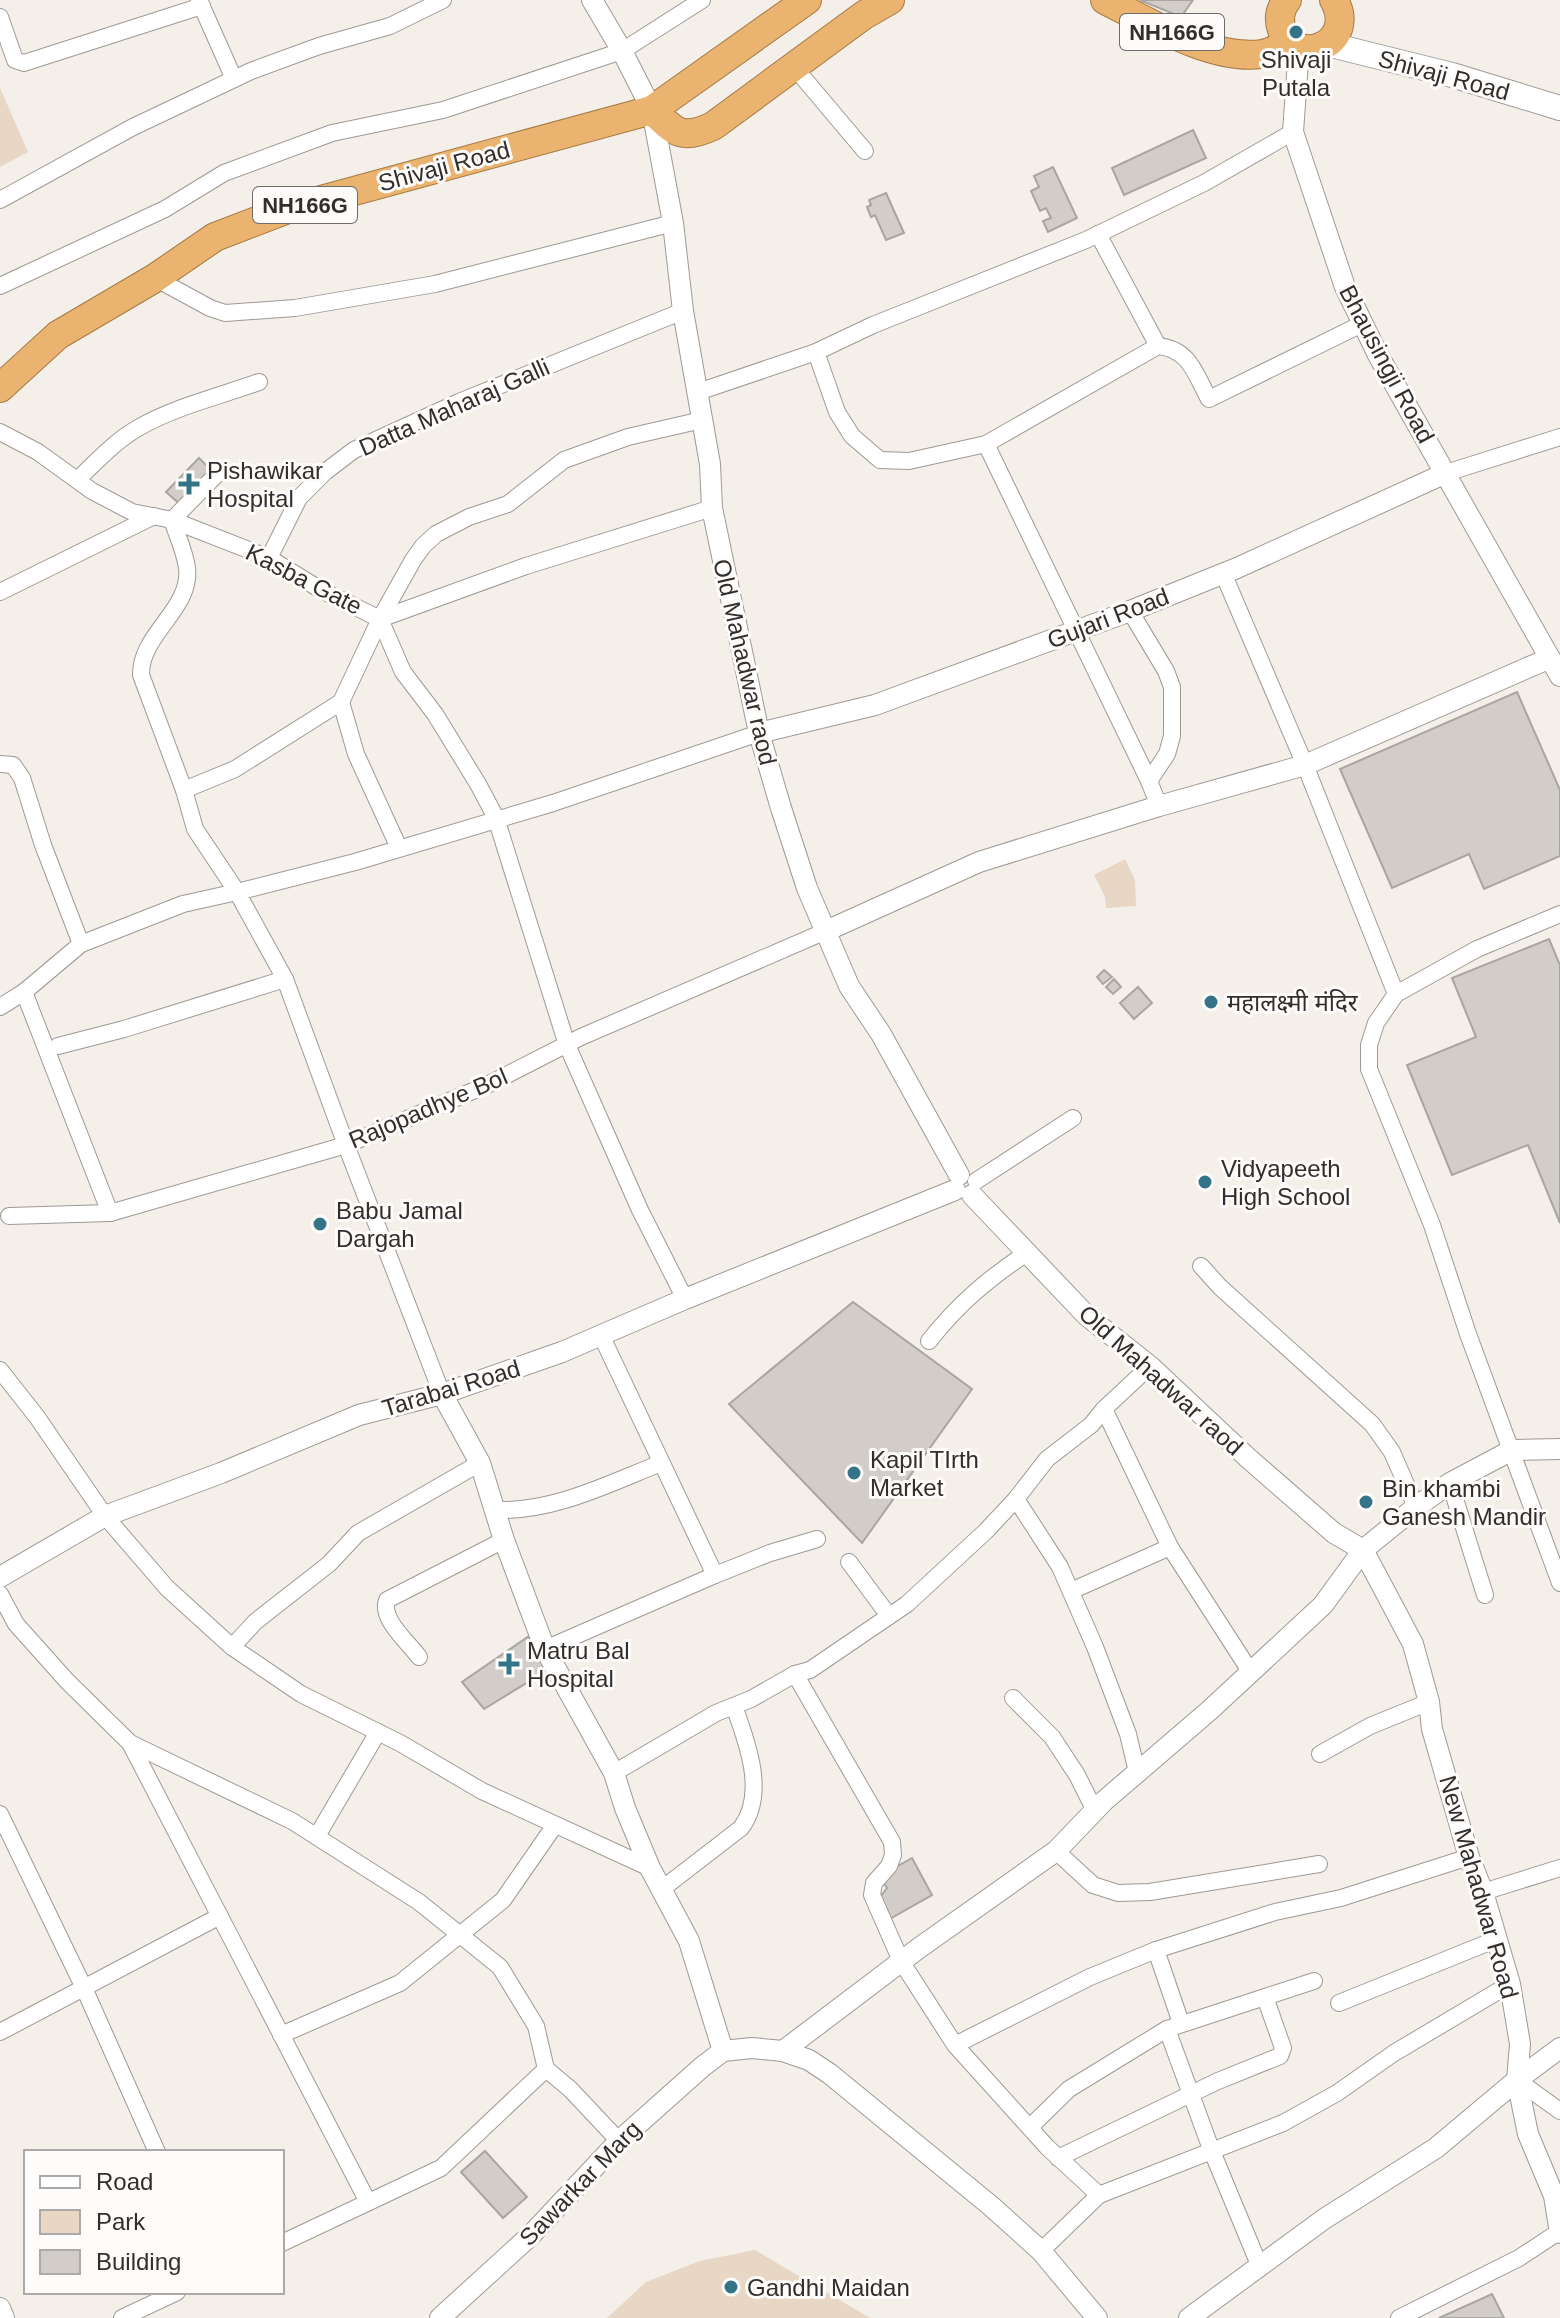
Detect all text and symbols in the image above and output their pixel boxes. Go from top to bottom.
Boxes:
road number: NH166G [1120,14,1224,50]
marker: Shivaji Putala [1287,23,1305,41]
street label: Shivaji Road [1375,45,1513,105]
place label: Shivaji Putala [1261,46,1331,101]
street label: Shivaji Road [375,136,513,196]
road number: NH166G [253,187,357,223]
street label: Bhausingji Road [1334,280,1440,448]
street label: Datta Maharaj Galli [355,353,553,461]
place label: Pishawikar Hospital [207,457,323,512]
marker: Pishawikar Hospital [178,473,200,495]
street label: Kasba Gate [241,538,367,620]
street label: Old Mahadwar raod [708,556,782,768]
street label: Gujari Road [1043,582,1173,654]
place label: महालक्ष्मी मंदिर [1227,989,1359,1016]
marker: महालक्ष्मी मंदिर [1202,993,1220,1011]
street label: Rajopadhye Bol [345,1062,511,1154]
place label: Vidyapeeth High School [1221,1155,1350,1210]
marker: Vidyapeeth High School [1196,1173,1214,1191]
place label: Babu Jamal Dargah [336,1197,463,1252]
marker: Babu Jamal Dargah [311,1215,329,1233]
street label: Old Mahadwar raod [1074,1299,1248,1461]
street label: Tarabai Road [379,1354,523,1422]
place label: Kapil TIrth Market [870,1446,979,1501]
marker: Kapil TIrth Market [845,1464,863,1482]
place label: Bin khambi Ganesh Mandir [1382,1475,1546,1530]
marker: Bin khambi Ganesh Mandir [1357,1493,1375,1511]
place label: Matru Bal Hospital [527,1637,630,1692]
marker: Matru Bal Hospital [498,1653,520,1675]
street label: New Mahadwar Road [1434,1772,1524,2002]
street label: Sawarkar Marg [514,2115,646,2251]
legend [24,2150,284,2294]
text: Road [96,2168,153,2195]
text: Park [96,2208,146,2235]
text: Building [96,2248,181,2275]
place label: Gandhi Maidan [747,2274,910,2301]
marker: Gandhi Maidan [722,2278,740,2296]

